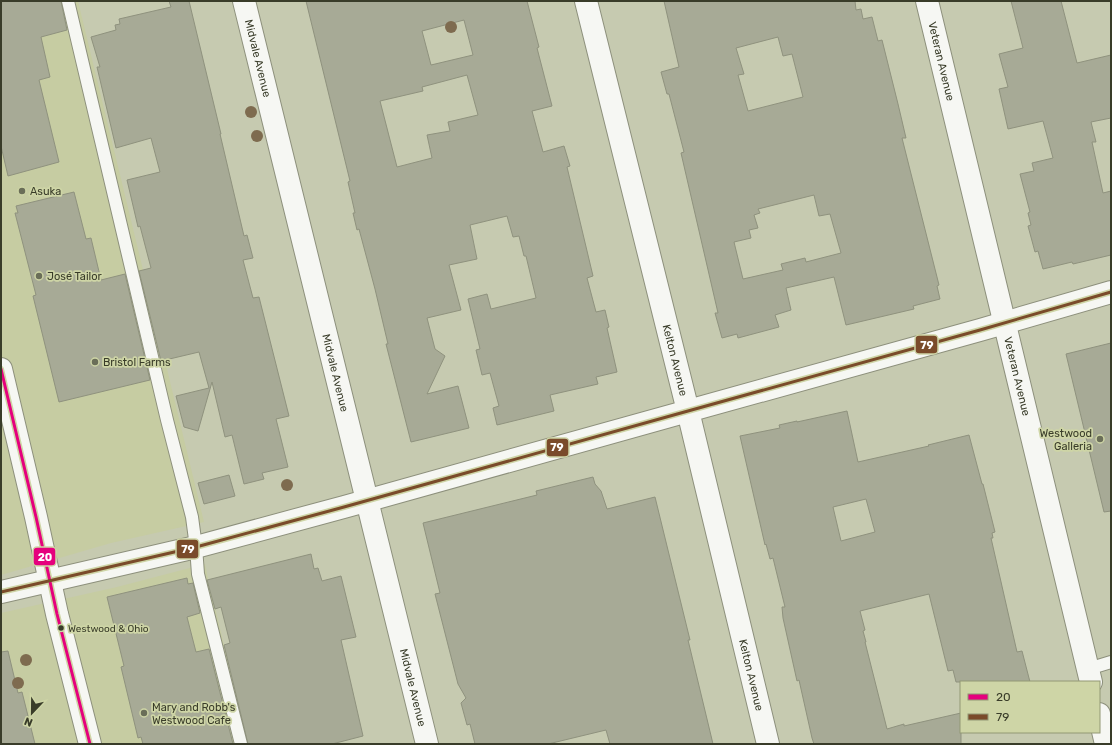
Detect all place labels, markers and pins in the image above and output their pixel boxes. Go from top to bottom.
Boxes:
place label: Asuka [30,185,61,198]
marker: Asuka [17,186,27,196]
place label: José Tailor [47,270,103,283]
marker: José Tailor [34,271,44,281]
place label: Bristol Farms [103,356,171,369]
marker: Bristol Farms [90,357,100,367]
place label: Westwood Galleria [1040,427,1092,453]
marker: Westwood Galleria [1095,434,1105,444]
marker: Westwood & Ohio [56,623,66,633]
place label: Westwood & Ohio [68,623,149,635]
place label: Mary and Robb's Westwood Cafe [152,701,236,727]
marker: Mary and Robb's Westwood Cafe [139,708,149,718]

